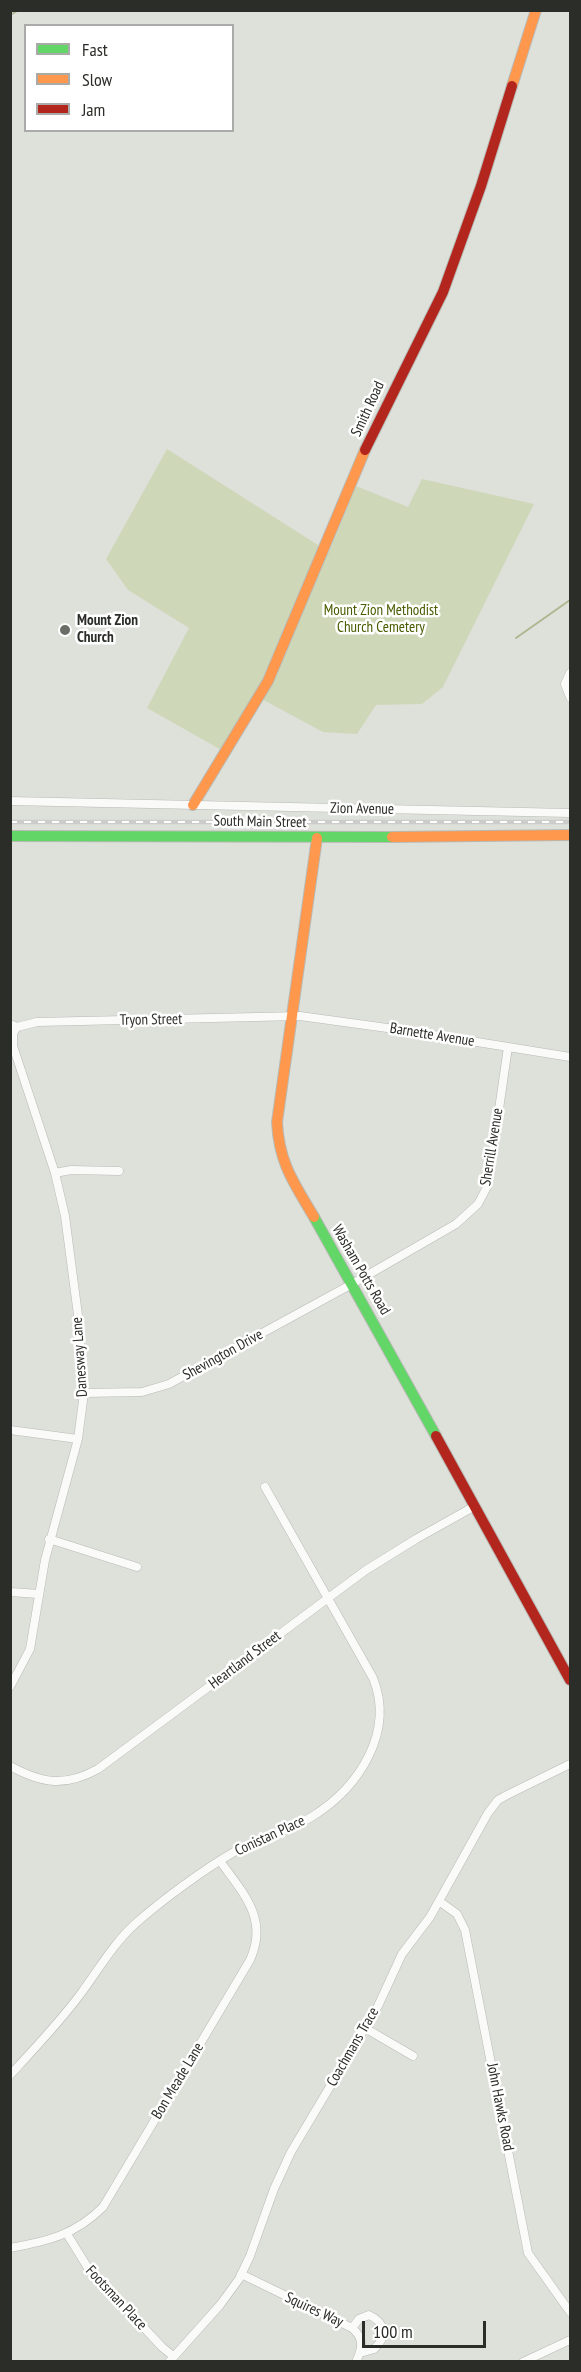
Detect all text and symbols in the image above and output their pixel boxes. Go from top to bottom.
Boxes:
legend [24,24,234,132]
text: Fast [82,38,108,61]
text: Slow [82,68,112,91]
text: Jam [82,98,105,121]
street label: Smith Road [347,378,389,440]
park label: Mount Zion Methodist Church Cemetery [324,602,438,637]
place label: Mount Zion Church [77,612,138,647]
marker: Mount Zion Church [58,623,72,637]
street label: Zion Avenue [330,799,394,819]
street label: South Main Street [213,812,307,832]
street label: Tryon Street [120,1010,182,1030]
street label: Barnette Avenue [388,1019,476,1051]
street label: Sherrill Avenue [477,1107,507,1187]
street label: Washam Potts Road [328,1222,394,1318]
street label: Danesway Lane [68,1316,92,1398]
street label: Shevington Drive [180,1326,266,1384]
street label: Heartland Street [205,1627,285,1693]
street label: Conistan Place [232,1812,308,1860]
street label: Coachmans Trace [323,2004,383,2090]
street label: Bon Meade Lane [148,2040,208,2122]
street label: John Hawks Road [483,2062,517,2152]
street label: Footsman Place [82,2262,150,2334]
street label: Squires Way [282,2289,346,2331]
scale bar [365,2309,490,2347]
text: 100 m [373,2320,413,2343]

